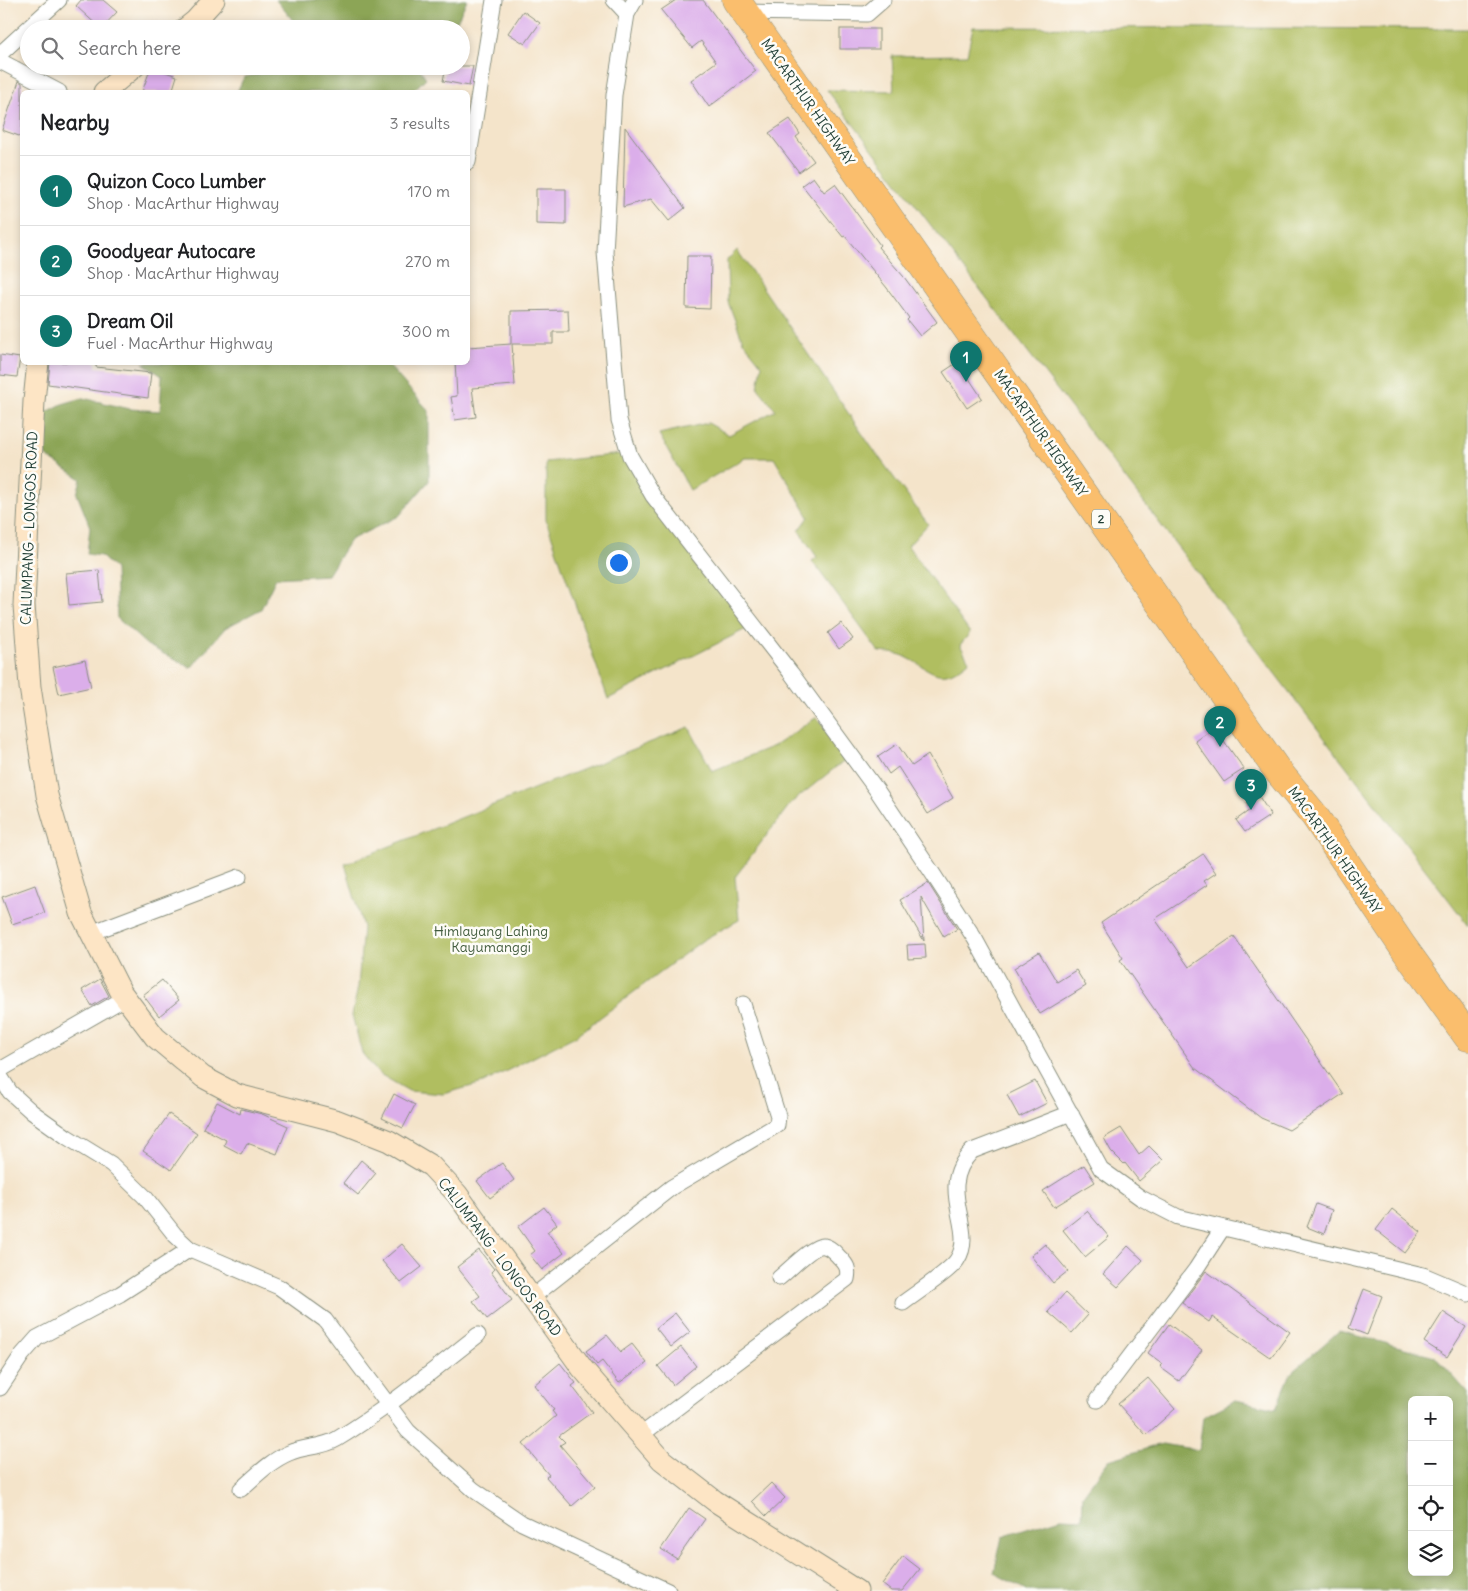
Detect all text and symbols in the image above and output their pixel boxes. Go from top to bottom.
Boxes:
search box [20,20,470,75]
icon: search [38,34,66,62]
street label: MACARTHUR HIGHWAY [757,35,859,169]
text: Search here [78,36,181,60]
text: Nearby [40,109,110,136]
text: 3 results [390,113,450,133]
text: Quizon Coco Lumber [87,169,266,193]
text: 1 [53,181,59,201]
text: 170 m [407,181,450,201]
text: Shop · MacArthur Highway [87,193,279,213]
text: Goodyear Autocare [87,239,256,263]
text: 2 [52,251,60,271]
text: 270 m [405,251,450,271]
text: Shop · MacArthur Highway [87,263,279,283]
text: Dream Oil [87,309,173,333]
text: 3 [51,321,61,341]
text: 300 m [402,321,450,341]
text: Fuel · MacArthur Highway [87,333,273,353]
pin: 1 [950,341,982,382]
street label: MACARTHUR HIGHWAY [990,366,1092,500]
street label: CALUMPANG - LONGOS ROAD [17,431,41,625]
road number: 2 [1092,509,1110,528]
your location [606,550,632,576]
pin: 2 [1204,706,1236,747]
pin: 3 [1235,769,1267,810]
street label: MACARTHUR HIGHWAY [1284,783,1386,917]
park label: Himlayang Lahing Kayumanggi [434,922,548,956]
street label: CALUMPANG - LONGOS ROAD [434,1174,566,1340]
map controls [1408,1396,1453,1576]
button: + [1408,1396,1453,1441]
button: − [1408,1441,1453,1486]
button: locate [1408,1486,1453,1531]
button: layers [1408,1531,1453,1576]

